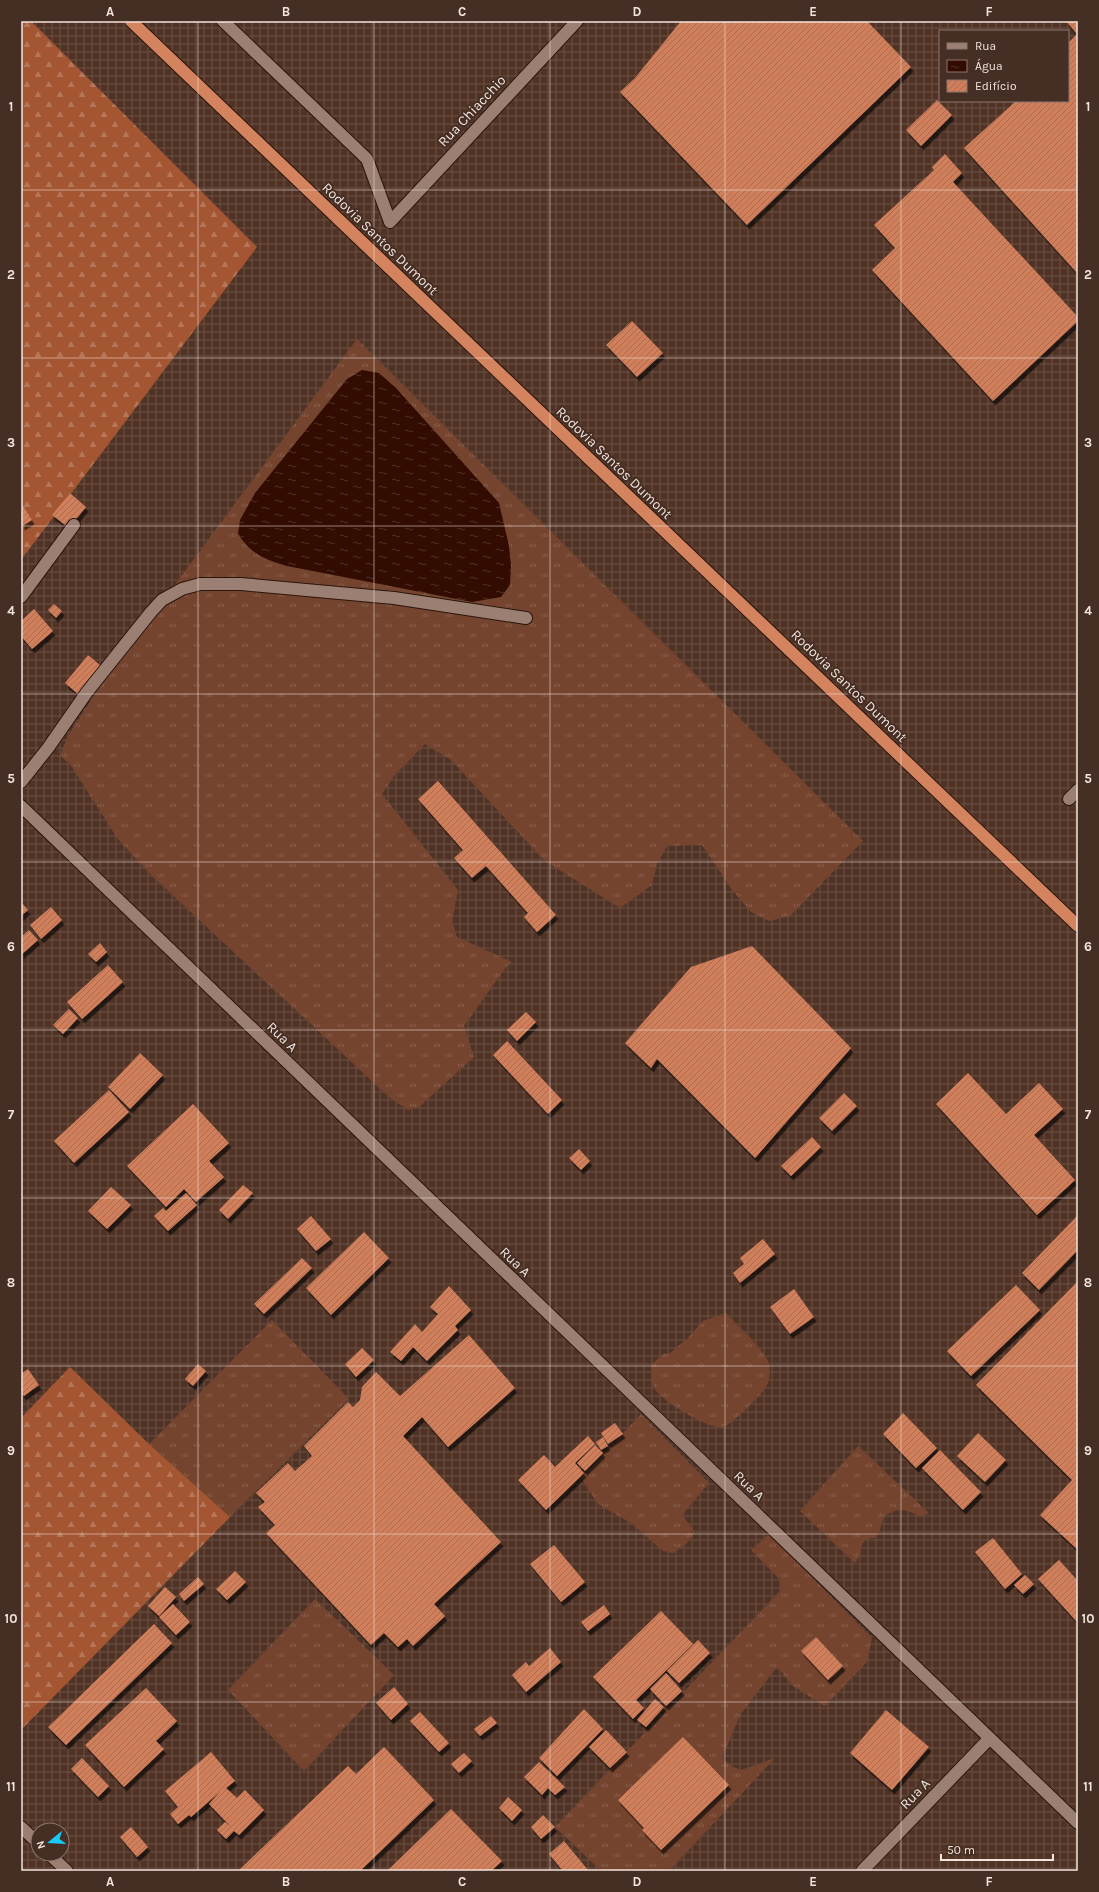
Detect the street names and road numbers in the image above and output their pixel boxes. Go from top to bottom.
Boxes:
street label: Rua Chiacchio [435,72,509,150]
street label: Rodovia Santos Dumont [318,179,442,299]
street label: Rodovia Santos Dumont [552,403,676,523]
street label: Rodovia Santos Dumont [787,626,911,746]
street label: Rua A [263,1018,301,1056]
street label: Rua A [496,1243,534,1281]
street label: Rua A [730,1467,768,1505]
street label: Rua A [896,1775,934,1813]

